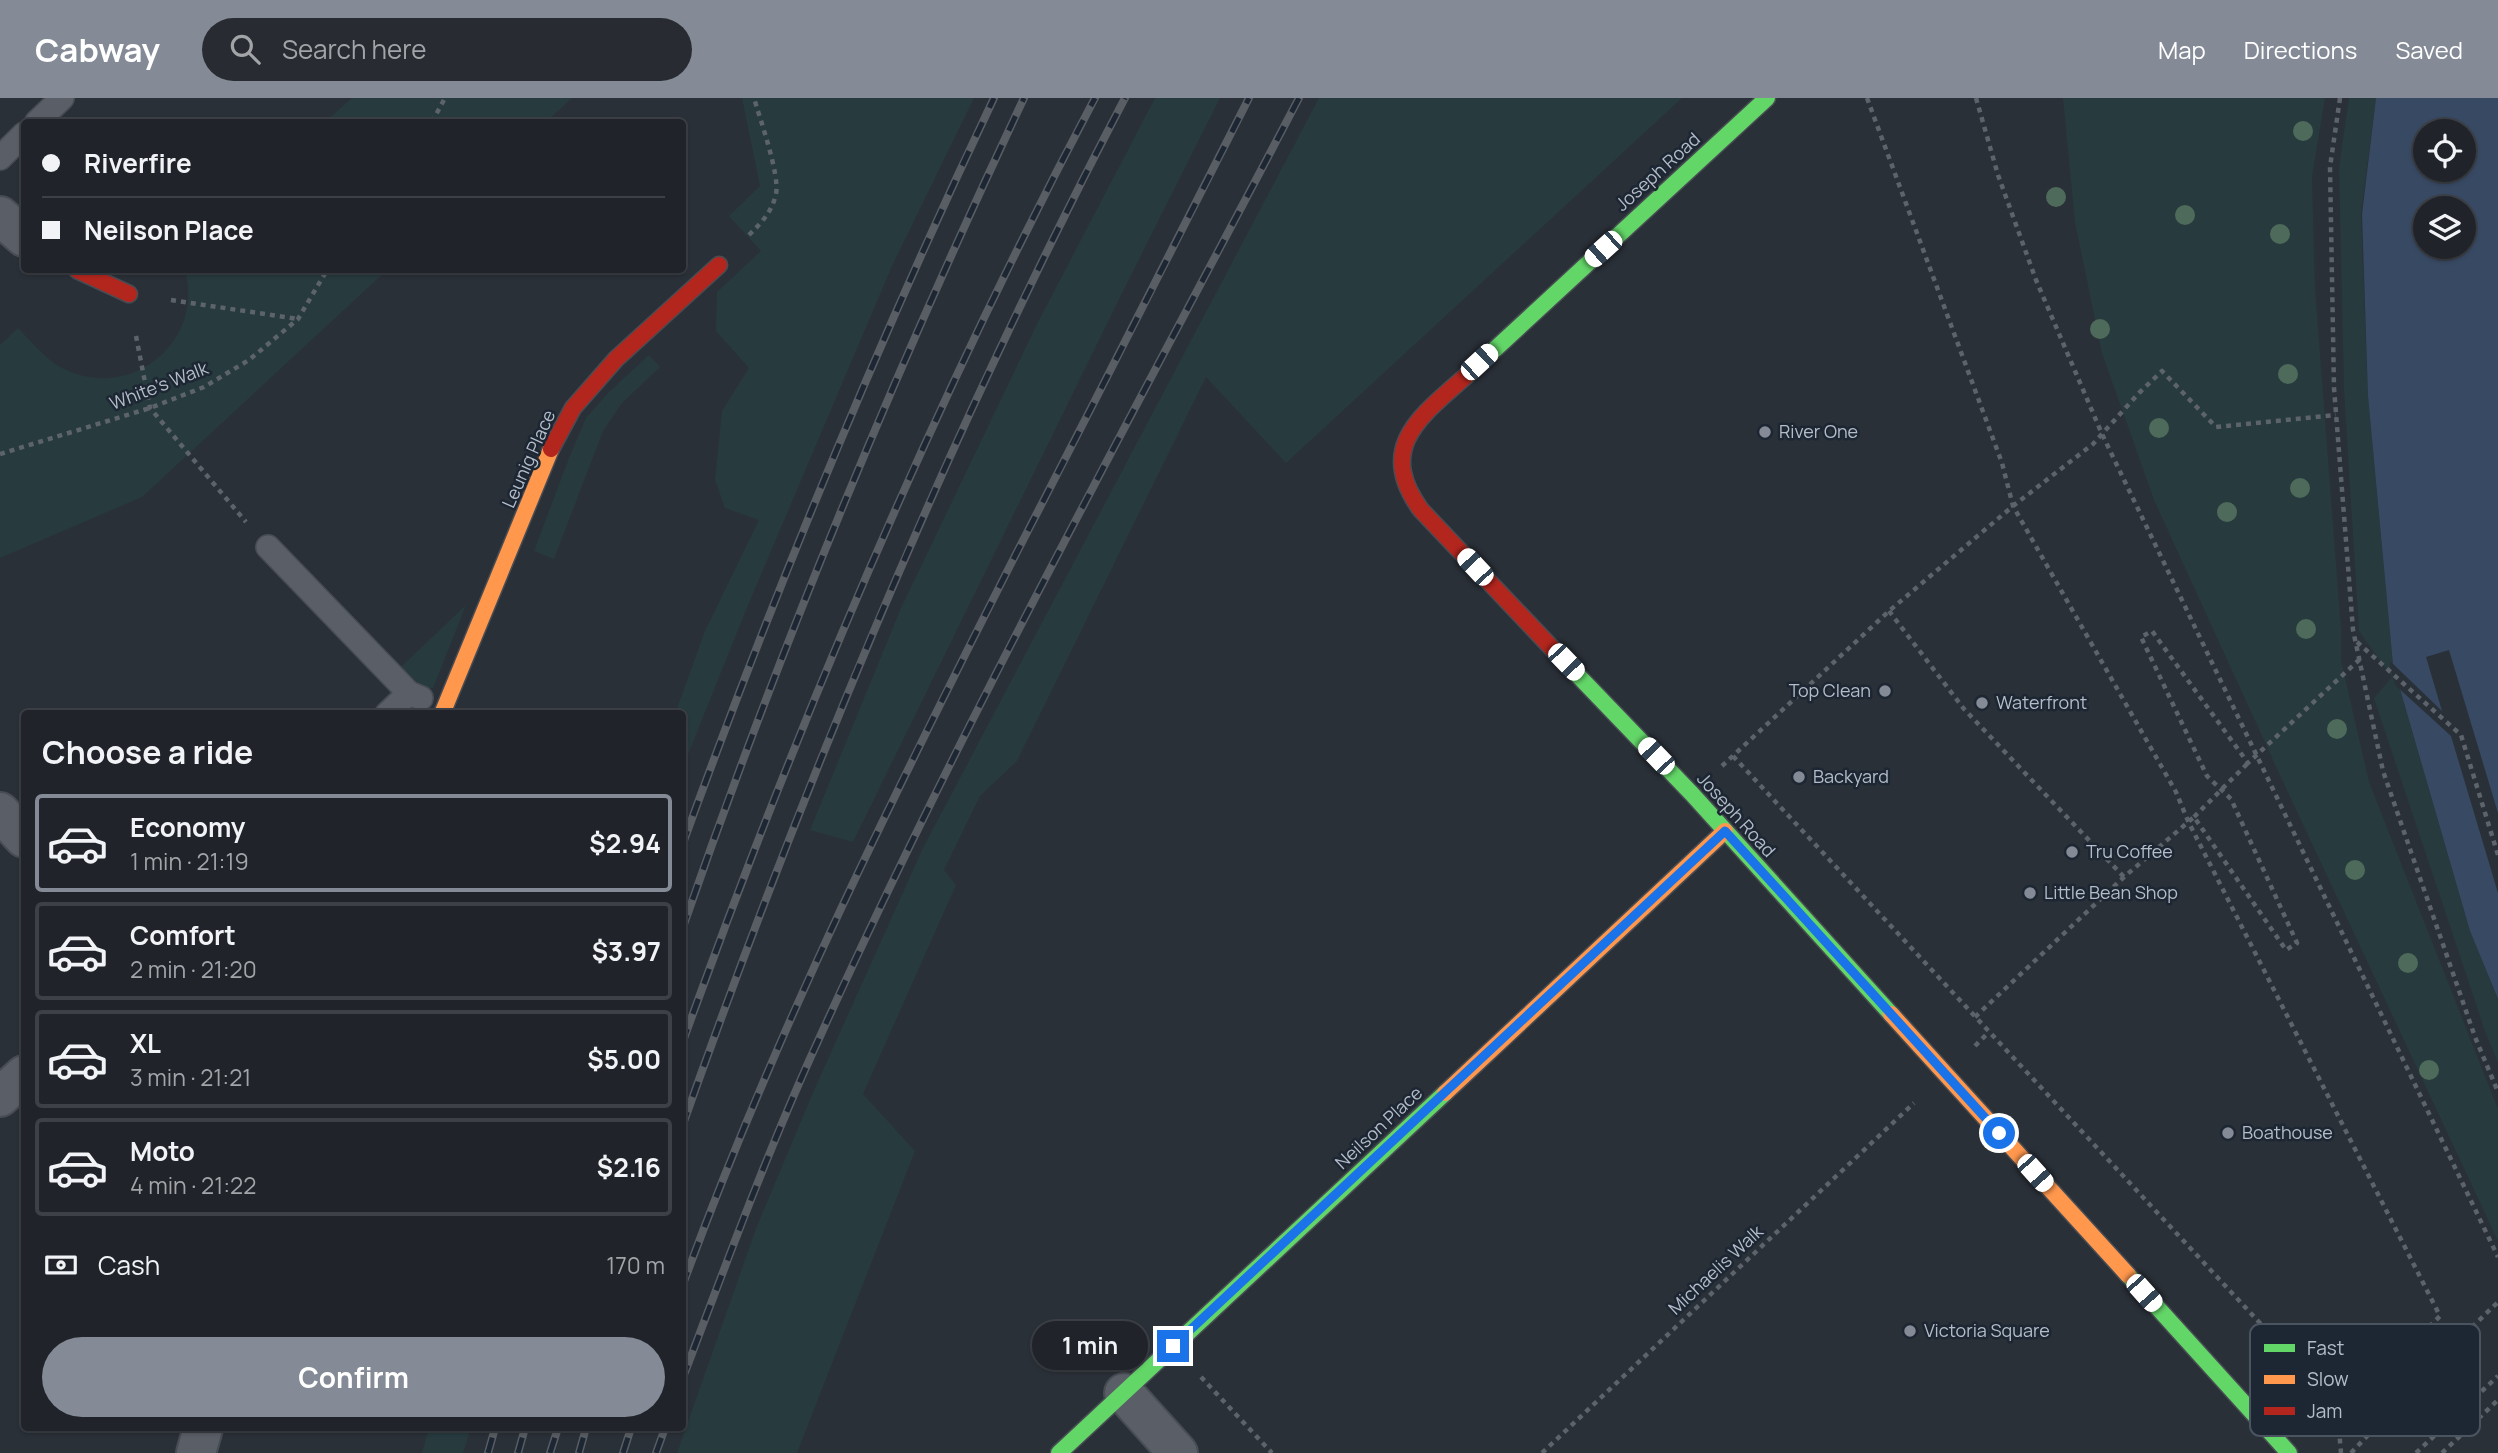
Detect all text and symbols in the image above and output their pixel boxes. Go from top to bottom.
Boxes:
search box [202,18,692,81]
text: Cabway [35,27,160,72]
icon: search [226,30,264,68]
text: Search here [282,31,427,67]
text: Map [2158,33,2206,66]
text: Directions [2244,33,2357,66]
text: Saved [2395,33,2463,66]
map controls [2413,119,2476,259]
button: locate [2413,119,2476,182]
street label: Joseph Road [1610,127,1705,216]
text: Riverfire [84,145,192,181]
button: layers [2413,196,2476,259]
text: Neilson Place [84,212,254,248]
car [1581,227,1626,271]
car [1457,340,1502,384]
street label: White's Walk [106,355,212,415]
street label: Leunig Place [496,406,560,511]
place label: River One [1779,419,1858,443]
marker: River One [1757,424,1773,440]
car [1453,544,1498,590]
car [1544,640,1589,684]
place label: Top Clean [1789,678,1871,702]
marker: Top Clean [1877,683,1893,699]
place label: Waterfront [1996,690,2087,714]
marker: Waterfront [1974,695,1990,711]
text: Choose a ride [42,730,253,774]
car [1634,734,1679,778]
place label: Backyard [1813,764,1889,788]
street label: Joseph Road [1692,767,1781,862]
marker: Backyard [1791,769,1807,785]
text: Economy [130,809,245,845]
icon: car [46,812,109,875]
text: $2.94 [589,825,661,861]
place label: Tru Coffee [2086,839,2173,863]
marker: Tru Coffee [2064,844,2080,860]
text: 1 min · 21:19 [130,845,249,877]
place label: Little Bean Shop [2044,880,2178,904]
marker: Little Bean Shop [2022,885,2038,901]
text: Comfort [130,917,236,953]
icon: car [46,920,109,983]
text: $3.97 [592,933,661,969]
text: 2 min · 21:20 [130,953,257,985]
text: XL [130,1025,161,1061]
icon: car [46,1028,109,1091]
text: $5.00 [587,1041,661,1077]
text: 3 min · 21:21 [130,1061,251,1093]
street label: Neilson Place [1330,1081,1427,1174]
route start [1983,1117,2015,1149]
place label: Boathouse [2242,1120,2333,1144]
marker: Boathouse [2220,1125,2236,1141]
text: Moto [130,1133,195,1169]
icon: car [46,1136,109,1199]
text: $2.16 [597,1149,661,1185]
car [2014,1150,2057,1196]
text: 4 min · 21:22 [130,1169,256,1201]
street label: Michaelis Walk [1663,1218,1769,1319]
icon: cash [42,1246,80,1284]
text: Cash [98,1247,160,1283]
text: 170 m [606,1249,665,1281]
car [2123,1270,2166,1316]
place label: Victoria Square [1924,1318,2050,1342]
callout: 1 min [1033,1322,1148,1370]
marker: Victoria Square [1902,1323,1918,1339]
legend [2250,1324,2480,1436]
text: 1 min [1062,1329,1118,1361]
route end [1157,1330,1189,1362]
text: Fast [2307,1335,2344,1361]
button: Confirm [42,1337,665,1417]
text: Slow [2307,1366,2349,1392]
text: Jam [2307,1398,2342,1424]

